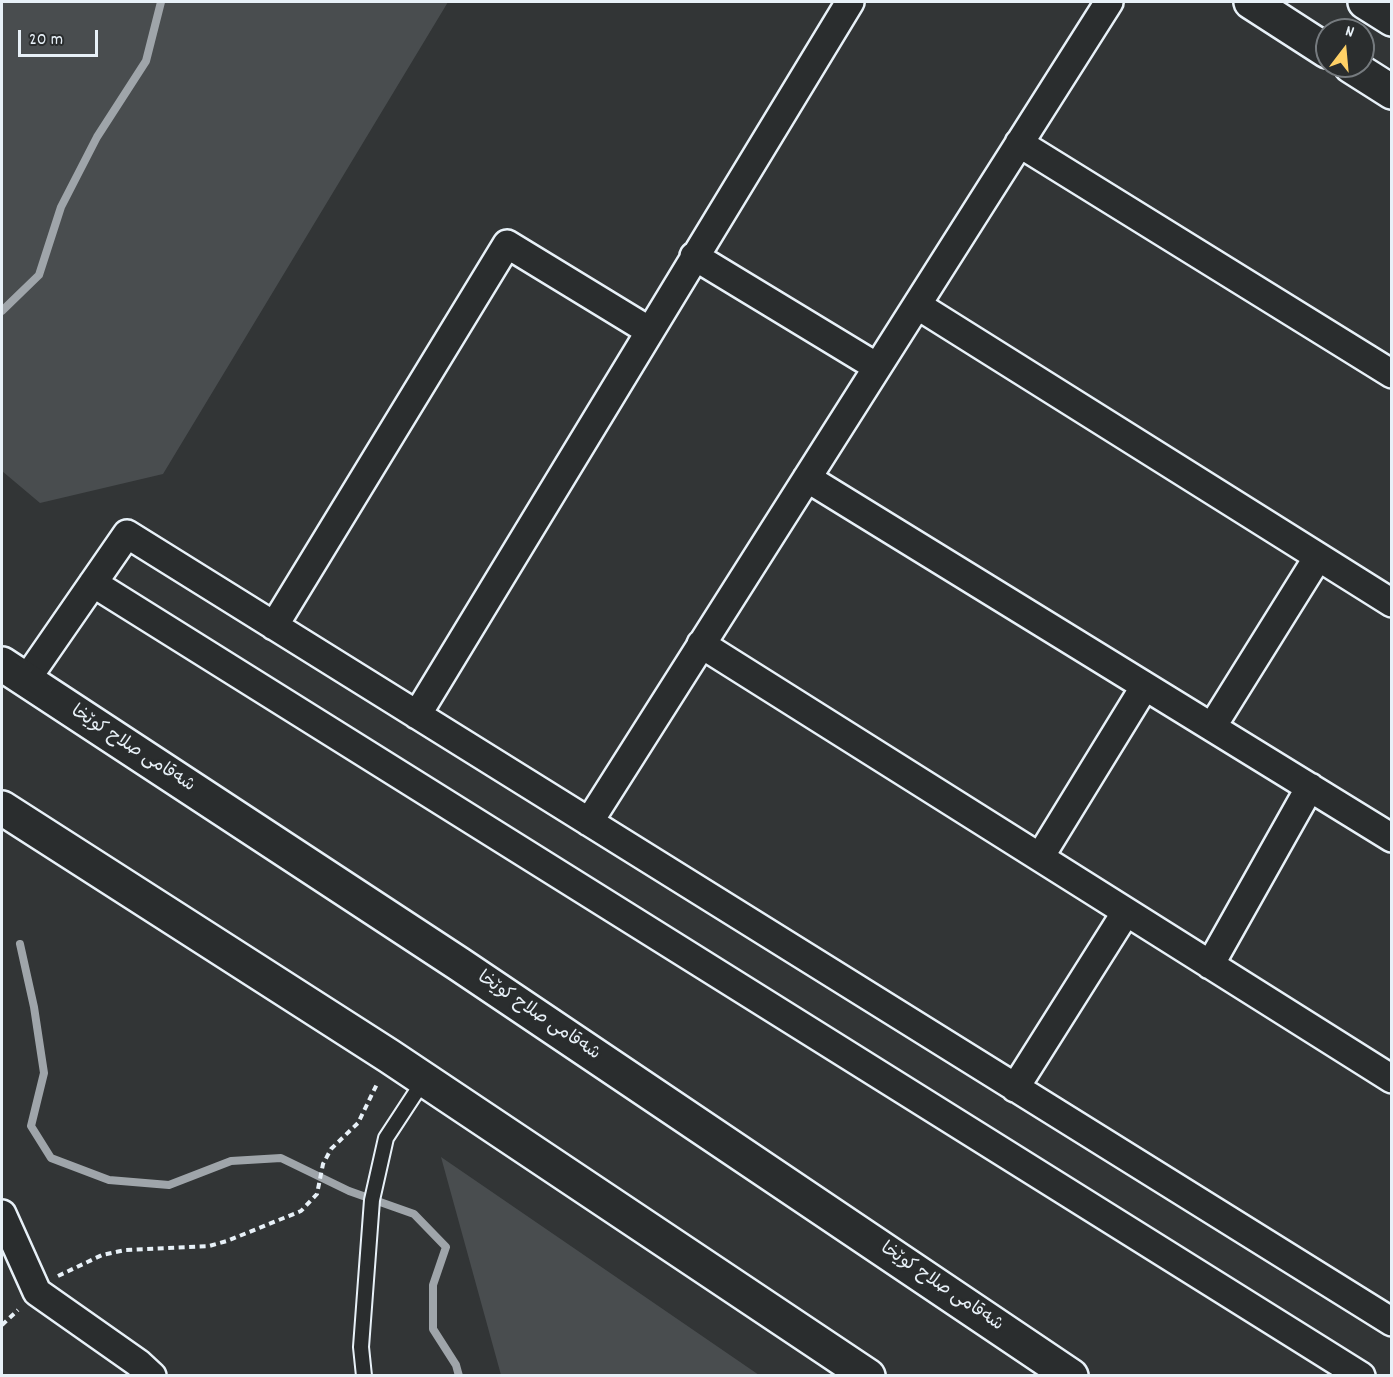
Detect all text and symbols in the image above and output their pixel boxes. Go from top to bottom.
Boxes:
scale bar [21,18,100,56]
north arrow [1315,18,1375,78]
text: N [1343,20,1357,44]
text: 20 m [29,28,63,53]
street label: شەقامی صلاح کوێخا [66,702,198,798]
street label: شەقامی صلاح کوێخا [472,968,604,1066]
street label: شەقامی صلاح کوێخا [875,1239,1007,1337]

